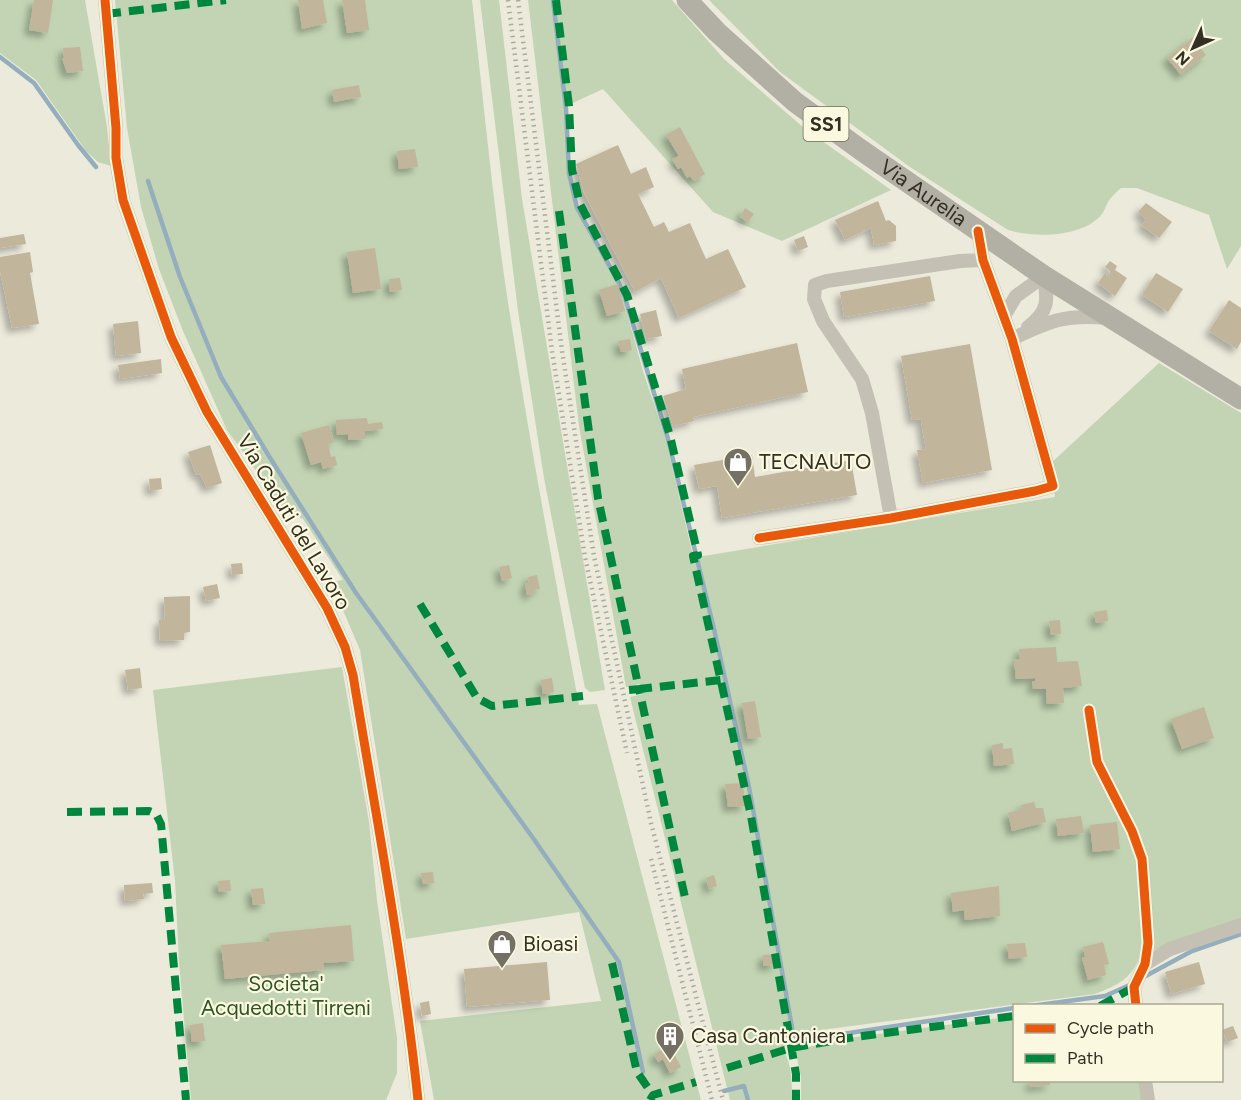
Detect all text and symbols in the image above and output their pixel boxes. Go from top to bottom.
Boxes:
north arrow [1163,18,1223,78]
text: N [1172,47,1194,69]
road number: SS1 [804,107,848,141]
street label: Via Aurelia [875,154,972,231]
street label: Via Caduti del Lavoro [232,429,357,614]
shop icon: TECNAUTO [722,446,754,488]
place label: TECNAUTO [759,449,871,474]
shop icon: Bioasi [486,928,518,970]
place label: Bioasi [523,931,578,956]
park label: Societa' Acquedotti Tirreni [201,971,371,1020]
legend [1013,1004,1223,1082]
text: Cycle path [1067,1017,1154,1039]
building icon: Casa Cantoniera [654,1020,686,1062]
place label: Casa Cantoniera [691,1023,846,1048]
text: Path [1067,1047,1103,1069]

